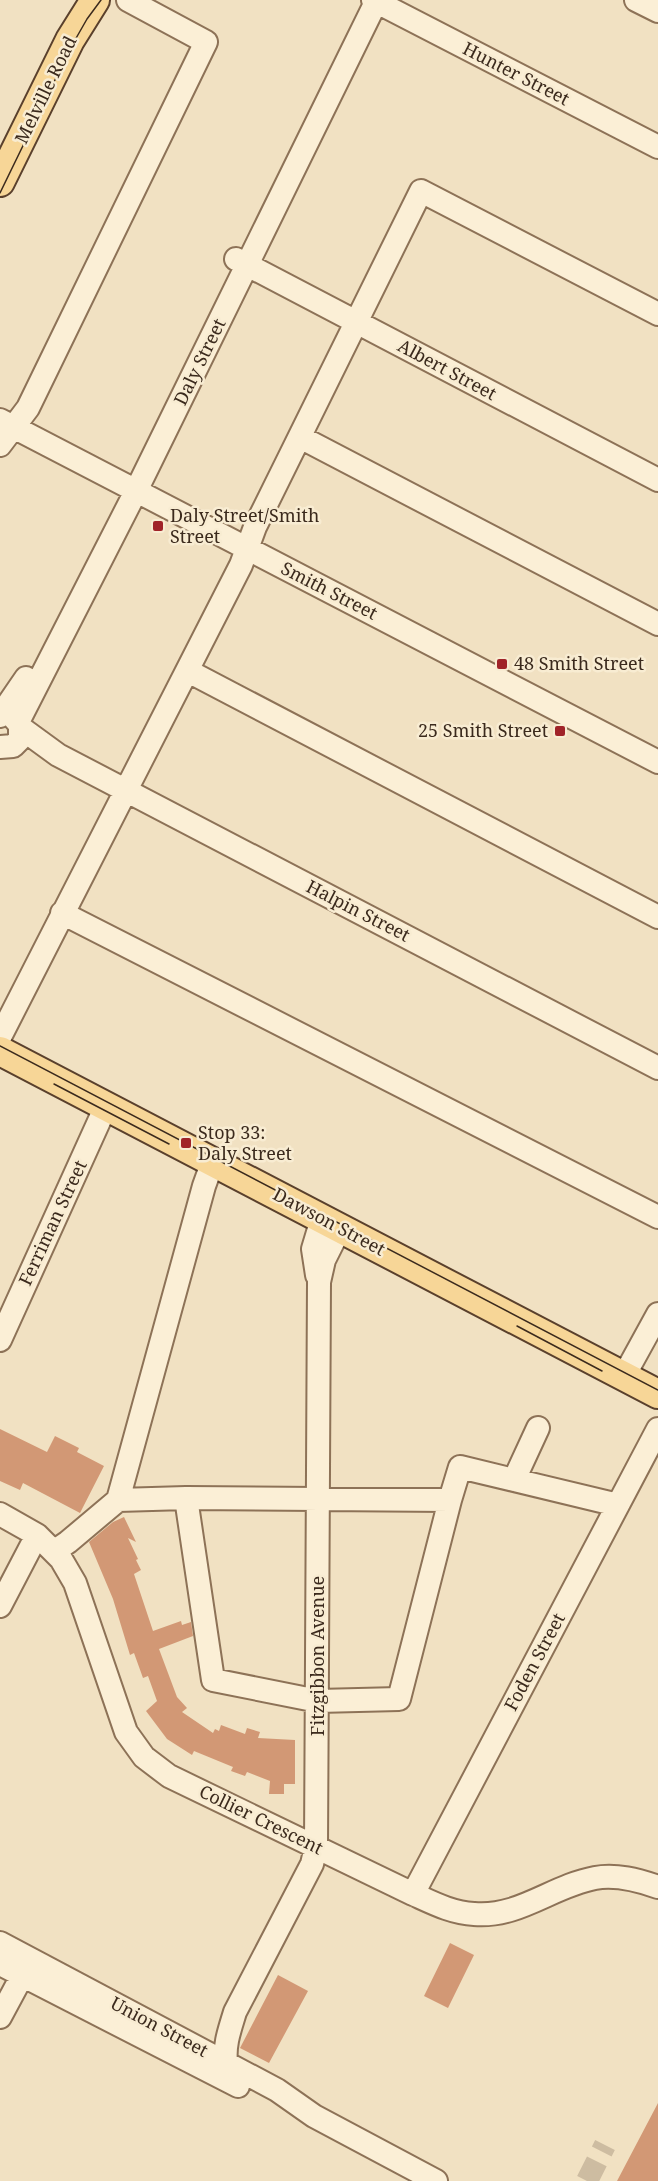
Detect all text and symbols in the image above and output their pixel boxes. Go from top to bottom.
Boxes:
street label: Melville Road [9,32,82,147]
street label: Hunter Street [459,36,574,110]
street label: Daly Street [168,314,230,409]
street label: Albert Street [394,333,501,405]
place label: Daly Street/Smith Street [170,503,319,548]
marker: Daly Street/Smith Street [151,519,165,533]
street label: Smith Street [277,556,382,625]
place label: 48 Smith Street [514,651,644,675]
marker: 48 Smith Street [495,657,509,671]
place label: 25 Smith Street [418,718,548,742]
marker: 25 Smith Street [553,724,567,738]
street label: Halpin Street [303,874,414,947]
place label: Stop 33: Daly Street [198,1120,292,1165]
marker: Stop 33: Daly Street [179,1136,193,1150]
street label: Ferriman Street [13,1156,92,1289]
street label: Dawson Street [269,1181,390,1261]
street label: Fitzgibbon Avenue [305,1576,329,1736]
street label: Foden Street [498,1608,570,1715]
street label: Collier Crescent [196,1779,327,1859]
street label: Union Street [107,1990,212,2062]

